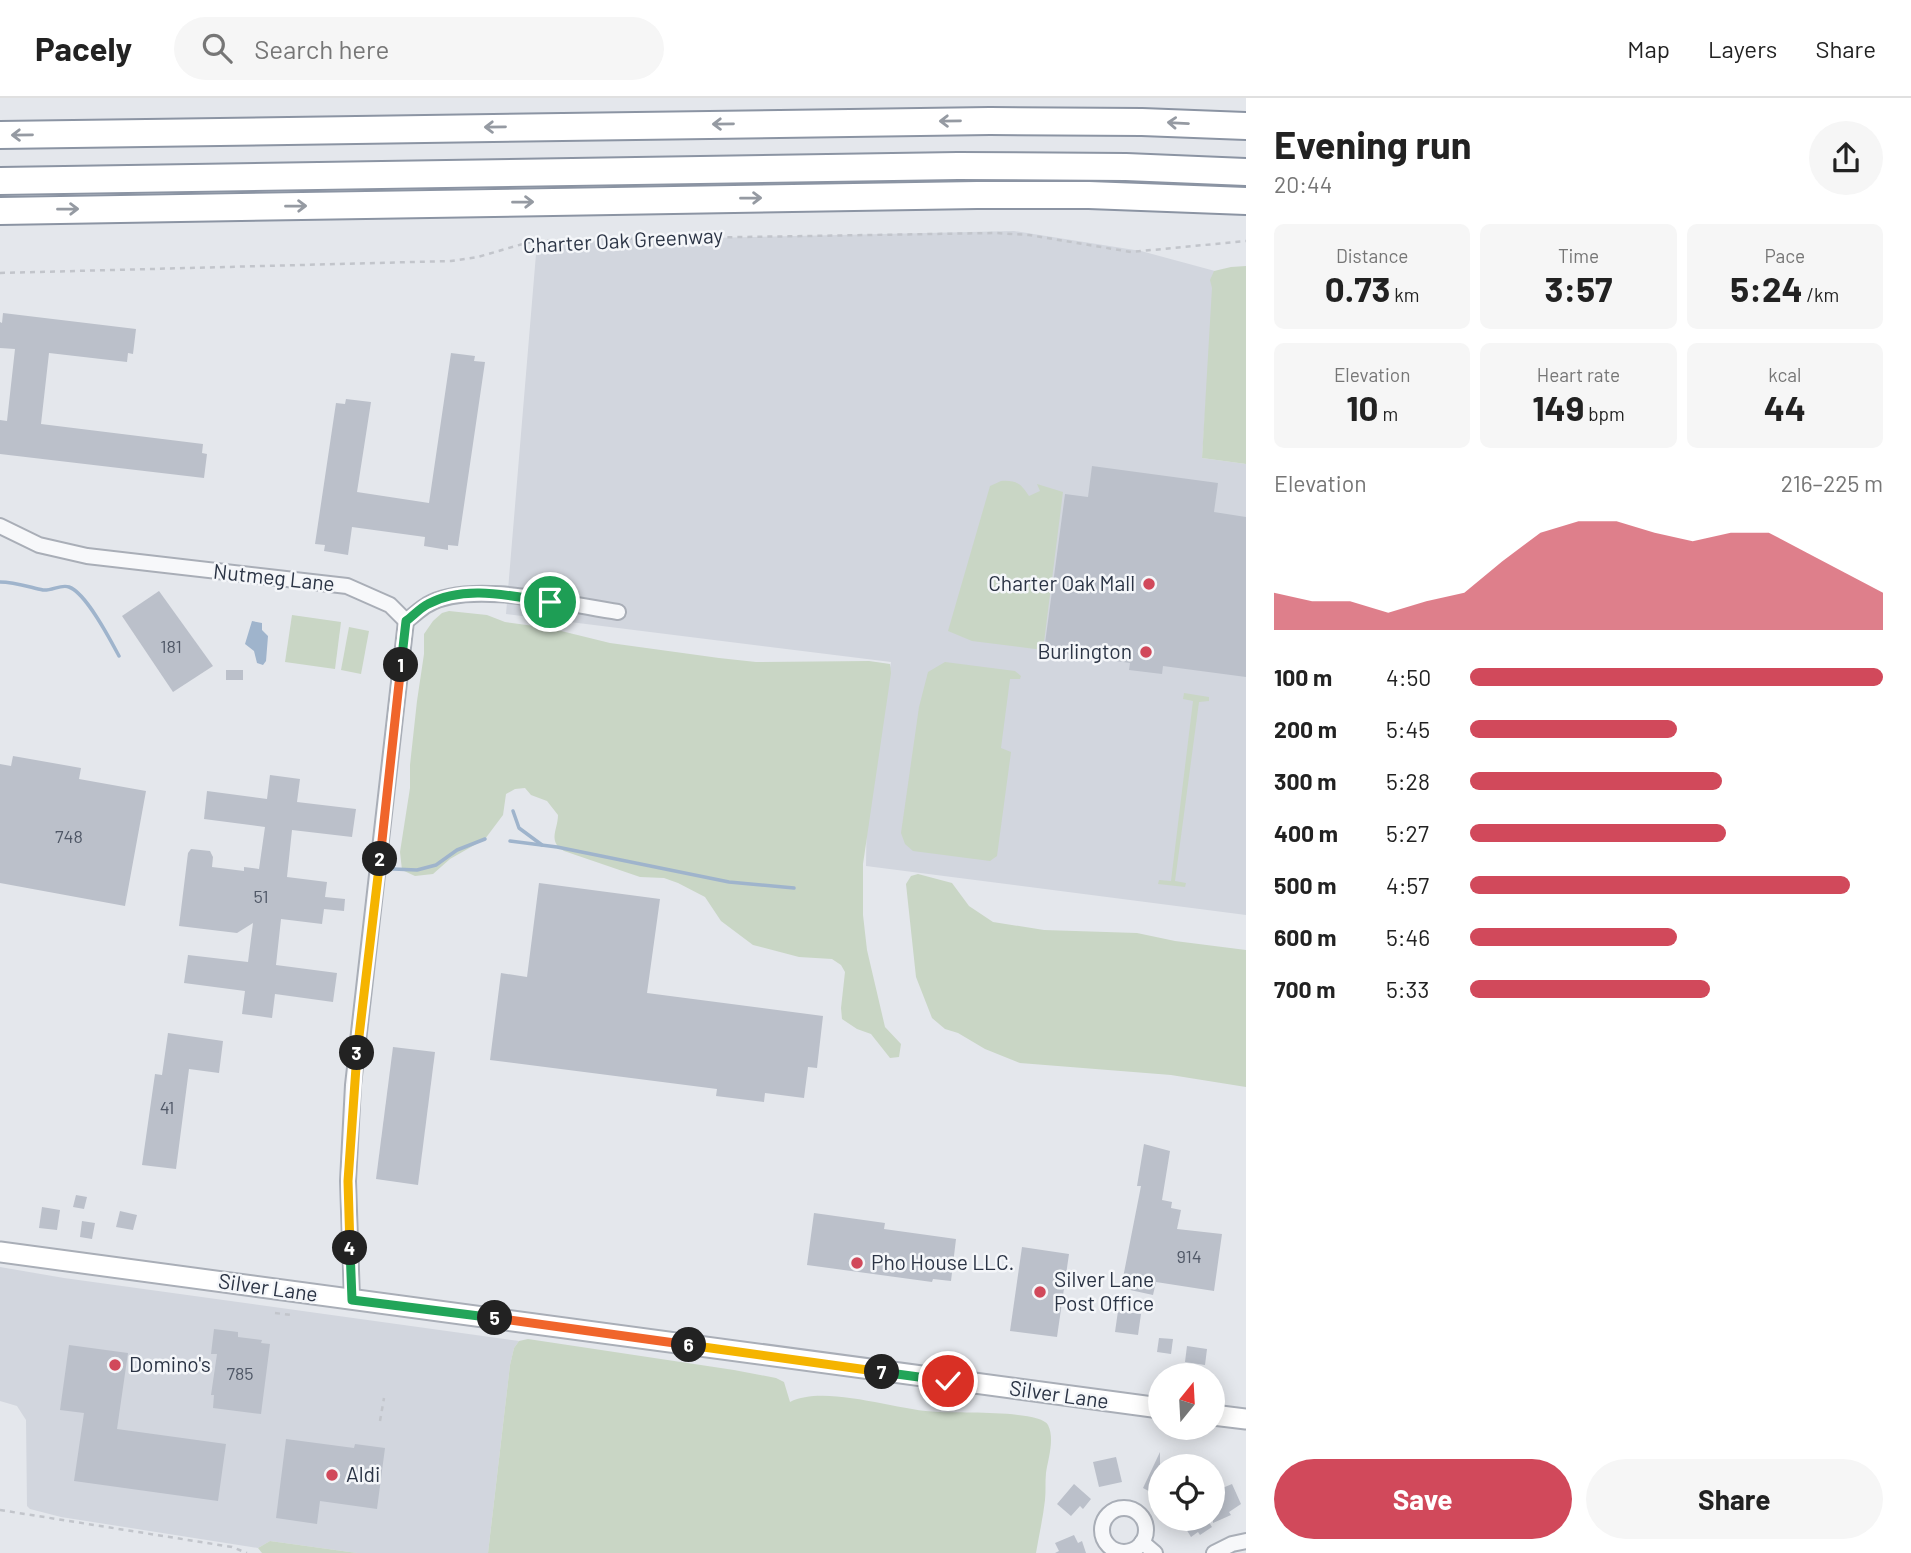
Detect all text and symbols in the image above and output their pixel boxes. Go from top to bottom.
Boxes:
search box [174,17,664,80]
text: Pacely [35,28,132,68]
icon: search [198,29,236,67]
text: Search here [254,33,389,64]
text: Map [1627,34,1670,63]
text: Layers [1708,34,1777,63]
text: Share [1815,34,1876,63]
one-way arrow [939,115,962,128]
one-way arrow [1167,116,1190,129]
one-way arrow [712,117,735,131]
one-way arrow [484,120,507,134]
text: Evening run [1274,121,1472,167]
button: share [1809,121,1883,195]
one-way arrow [11,128,34,141]
text: 20:44 [1274,170,1332,198]
one-way arrow [739,191,762,205]
one-way arrow [511,195,534,208]
one-way arrow [284,199,307,212]
one-way arrow [56,203,79,216]
street label: Charter Oak Greenway [522,222,724,257]
text: Distance [1336,244,1408,267]
text: Time [1558,244,1599,267]
text: Pace [1764,244,1805,267]
text: 0.73 [1325,267,1390,309]
text: 3:57 [1545,267,1612,309]
text: 5:24 [1730,267,1803,309]
text: km [1390,283,1420,306]
text: /km [1803,283,1839,306]
text: Elevation [1334,363,1410,386]
text: Heart rate [1537,363,1620,386]
text: kcal [1768,363,1801,386]
text: 10 [1346,386,1379,428]
text: 149 [1532,386,1584,428]
text: 44 [1764,386,1806,428]
text: m [1379,402,1398,425]
text: bpm [1584,402,1625,425]
text: Elevation [1274,469,1367,497]
text: 216–225 m [1781,469,1883,497]
street label: Nutmeg Lane [212,558,336,595]
place label: Charter Oak Mall [988,570,1135,595]
pin [520,572,580,632]
marker: Charter Oak Mall [1141,576,1157,592]
icon: arrive [531,583,569,621]
house number: 181 [160,635,182,657]
place label: Burlington [1037,638,1132,663]
marker: Burlington [1138,644,1154,660]
pin: 1 [384,648,418,682]
text: 1 [397,653,404,676]
text: 100 m [1274,663,1332,691]
text: 4:50 [1386,663,1431,691]
text: 200 m [1274,715,1337,743]
text: 5:45 [1386,715,1430,743]
text: 300 m [1274,767,1336,795]
text: 5:28 [1386,767,1430,795]
text: 400 m [1274,819,1338,847]
text: 5:27 [1386,819,1429,847]
house number: 748 [55,825,83,847]
pin: 2 [362,842,398,876]
text: 2 [374,847,385,870]
text: 500 m [1274,871,1336,899]
text: 4:57 [1386,871,1429,899]
house number: 51 [253,885,269,907]
text: 600 m [1274,923,1336,951]
text: 5:46 [1386,923,1430,951]
text: 700 m [1274,975,1335,1003]
text: 5:33 [1386,975,1429,1003]
pin: 3 [340,1035,374,1070]
text: 3 [351,1041,362,1064]
house number: 41 [160,1096,174,1118]
pin: 4 [332,1230,368,1266]
text: 4 [344,1236,355,1259]
house number: 914 [1176,1245,1202,1267]
place label: Pho House LLC. [871,1249,1014,1274]
marker: Pho House LLC. [849,1255,865,1271]
place label: Silver Lane Post Office [1054,1266,1154,1315]
street label: Silver Lane [217,1267,320,1306]
marker: Silver Lane Post Office [1032,1284,1048,1300]
pin: 5 [477,1300,512,1336]
text: 5 [489,1306,500,1329]
pin: 6 [672,1328,706,1362]
text: 6 [683,1333,694,1356]
place label: Domino's [129,1351,211,1376]
pin [918,1351,978,1411]
pin: 7 [864,1354,900,1390]
marker: Domino's [107,1357,123,1373]
text: 7 [877,1360,886,1383]
house number: 785 [226,1362,254,1384]
icon: check [929,1362,967,1400]
north arrow [1148,1363,1225,1440]
map controls [1148,1363,1225,1531]
street label: Silver Lane [1008,1374,1111,1413]
button: locate [1148,1454,1225,1531]
button: Save [1274,1459,1572,1539]
button: Share [1586,1459,1883,1539]
place label: Aldi [346,1461,380,1486]
marker: Aldi [324,1467,340,1483]

